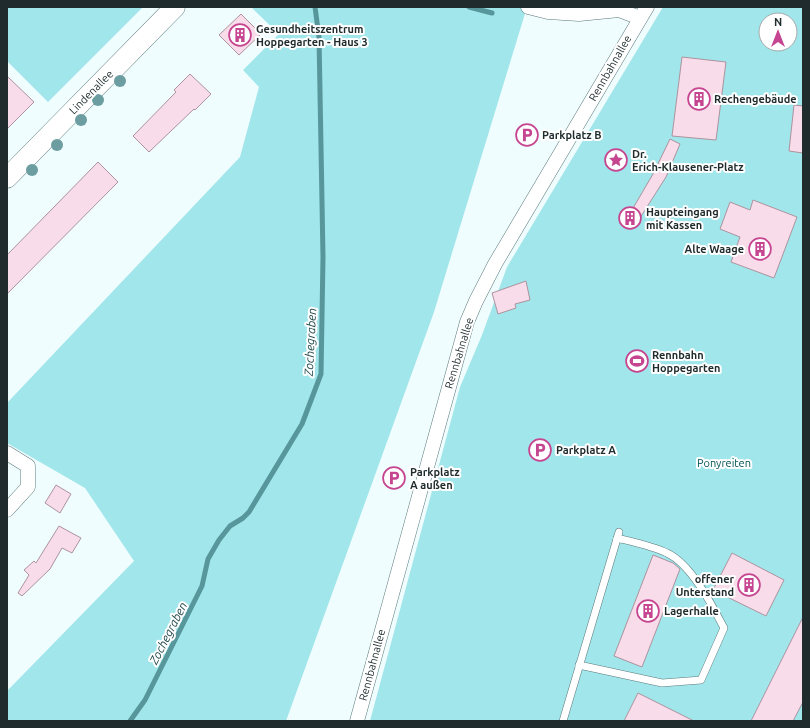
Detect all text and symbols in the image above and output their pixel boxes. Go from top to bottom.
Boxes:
north arrow [758,12,798,52]
text: N [774,16,782,28]
building icon: Gesundheitszentrum Hoppegarten - Haus 3 [227,22,253,48]
place label: Gesundheitszentrum Hoppegarten - Haus 3 [256,23,368,48]
street label: Rennbahnallee [586,33,634,103]
street label: Lindenallee [67,68,115,116]
building icon: Rechengebäude [686,86,712,112]
place label: Rechengebäude [714,93,797,105]
parking icon: Parkplatz B [514,122,540,148]
place label: Parkplatz B [542,129,602,141]
place icon: Dr. Erich-Klausener-Platz [603,147,629,173]
place label: Dr. Erich-Klausener-Platz [632,148,744,173]
building icon: Haupteingang mit Kassen [617,205,643,231]
place label: Haupteingang mit Kassen [646,206,719,231]
building icon: Alte Waage [747,236,773,262]
place label: Alte Waage [685,243,744,255]
water label: Zochegraben [302,308,318,377]
street label: Rennbahnallee [442,316,476,390]
sports icon: Rennbahn Hoppegarten [624,348,650,374]
place label: Rennbahn Hoppegarten [652,349,720,374]
parking icon: Parkplatz A [527,437,553,463]
place label: Parkplatz A [556,444,616,456]
park label: Ponyreiten [697,457,751,469]
parking icon: Parkplatz A außen [381,465,407,491]
place label: Parkplatz A außen [410,466,460,491]
building icon: offener Unterstand [736,572,762,598]
place label: offener Unterstand [676,573,734,598]
building icon: Lagerhalle [635,598,661,624]
water label: Zochegraben [146,600,189,667]
place label: Lagerhalle [664,605,719,617]
street label: Rennbahnallee [357,628,387,702]

